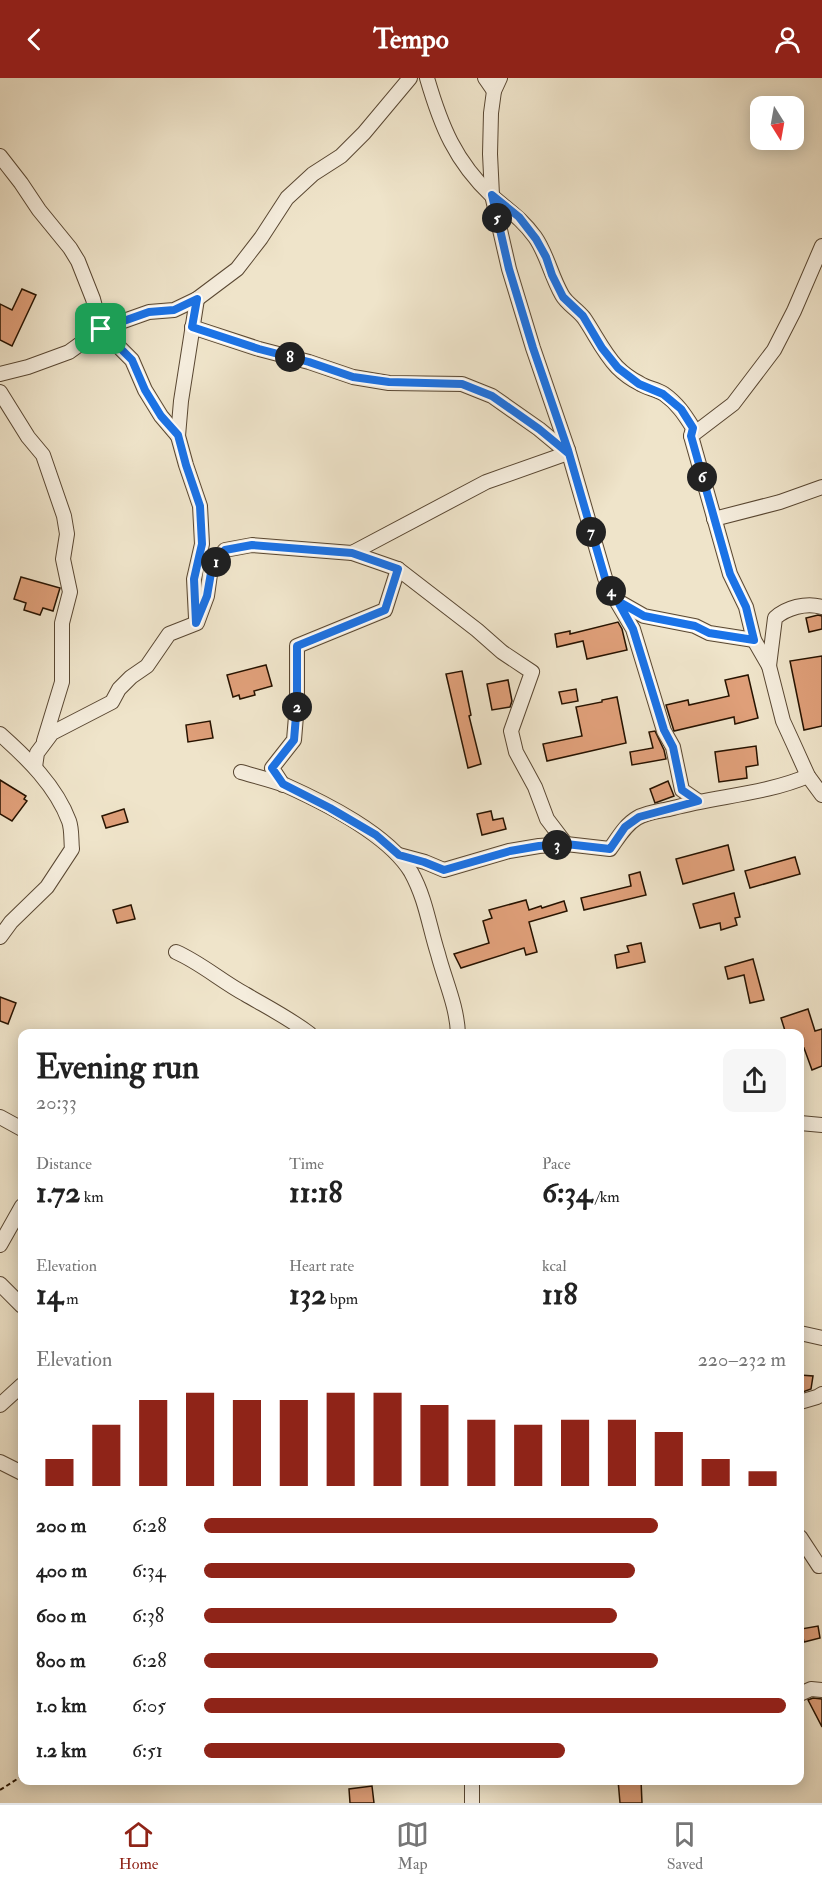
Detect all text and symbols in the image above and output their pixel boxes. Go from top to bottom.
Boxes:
icon: back [18,23,51,56]
text: Tempo [373,23,449,56]
icon: person [771,23,804,56]
north arrow [750,96,804,150]
map controls [750,96,804,150]
pin: 5 [482,203,512,233]
text: 5 [493,208,501,228]
pin [75,303,126,354]
icon: arrive [84,312,117,345]
pin: 8 [275,342,305,372]
text: 8 [286,347,294,367]
pin: 6 [687,462,717,492]
text: 6 [698,467,706,487]
pin: 7 [576,517,606,547]
text: 7 [587,522,595,542]
pin: 1 [201,547,231,577]
text: 1 [213,552,219,572]
pin: 4 [596,576,626,606]
text: 4 [607,581,615,601]
pin: 2 [282,692,312,722]
text: 2 [293,697,301,717]
pin: 3 [542,830,572,860]
text: 3 [554,835,560,855]
text: Evening run [36,1047,199,1088]
button: share [723,1049,786,1112]
text: 20:33 [36,1090,77,1115]
text: Distance [36,1154,92,1174]
text: Time [289,1154,324,1174]
text: Pace [542,1154,571,1174]
text: 1.72 [36,1174,80,1211]
text: 11:18 [289,1174,343,1211]
text: 6:34 [542,1174,592,1211]
text: km [80,1187,104,1207]
text: /km [592,1187,620,1207]
text: Elevation [36,1256,97,1276]
text: Heart rate [289,1256,354,1276]
text: kcal [542,1256,567,1276]
text: 14 [36,1276,63,1313]
text: 132 [289,1276,326,1313]
text: 118 [542,1276,578,1313]
text: m [63,1289,79,1309]
text: bpm [326,1289,358,1309]
text: Elevation [36,1347,112,1372]
text: 220–232 m [698,1347,786,1372]
text: 200 m [36,1513,86,1538]
text: 6:28 [132,1513,167,1538]
text: 400 m [36,1558,87,1583]
text: 6:34 [132,1558,165,1583]
text: 600 m [36,1603,86,1628]
text: 6:38 [132,1603,164,1628]
text: 800 m [36,1648,86,1673]
text: 6:28 [132,1648,167,1673]
text: 1.0 km [36,1693,87,1718]
text: 6:05 [132,1693,166,1718]
text: 1.2 km [36,1738,86,1763]
text: 6:51 [132,1738,163,1763]
tab: Home [119,1818,158,1874]
tab: Map [396,1818,429,1874]
tab: Saved [667,1818,703,1874]

